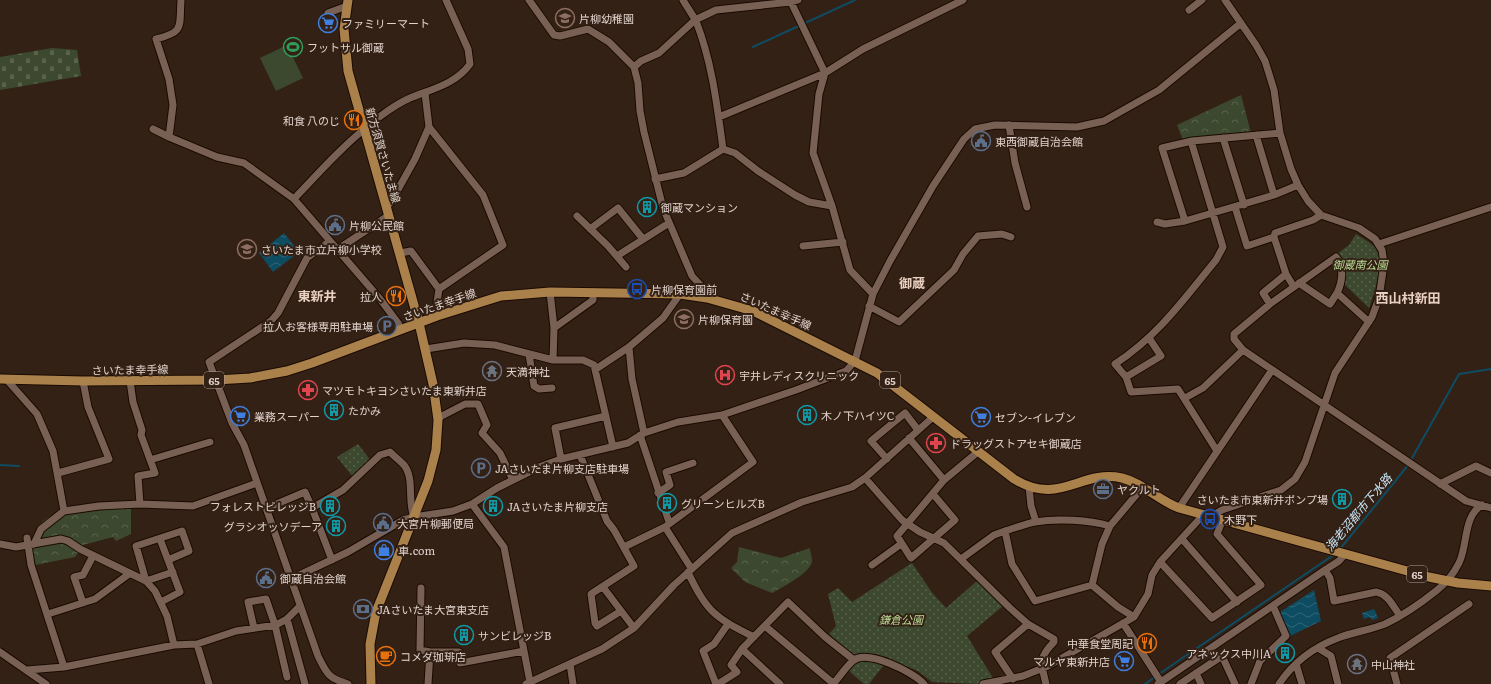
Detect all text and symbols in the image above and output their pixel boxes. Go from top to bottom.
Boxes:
school or university icon: 片柳幼稚園 [554,7,576,29]
place label: 片柳幼稚園 [579,10,634,26]
supermarket icon: ファミリーマート [317,12,339,34]
place label: ファミリーマート [342,15,430,31]
sports icon: フットサル御蔵 [282,36,304,58]
place label: フットサル御蔵 [307,39,384,55]
street label: 新方須賀さいたま線 [363,105,405,205]
restaurant icon: 和食 八のじ [343,109,365,131]
place label: 和食 八のじ [283,112,340,128]
public building icon: 東西御蔵自治会館 [970,130,992,152]
place label: 東西御蔵自治会館 [995,133,1083,149]
building icon: 御蔵マンション [636,196,658,218]
place label: 御蔵マンション [660,199,738,215]
public building icon: 片柳公民館 [324,214,346,236]
place label: 片柳公民館 [349,217,404,233]
school or university icon: さいたま市立片柳小学校 [236,238,258,260]
place label: さいたま市立片柳小学校 [261,241,382,257]
park label: 御蔵南公園 [1333,256,1389,272]
district label: 御蔵 [899,273,925,292]
bus stop icon: 片柳保育園前 [626,278,648,300]
place label: 片柳保育園前 [651,281,717,297]
street label: さいたま幸手線 [400,284,478,324]
restaurant icon: 拉人 [385,285,407,307]
district label: 東新井 [297,286,337,305]
street label: さいたま幸手線 [738,287,814,333]
place label: 拉人 [360,288,382,304]
district label: 西山村新田 [1375,288,1441,307]
school or university icon: 片柳保育園 [673,308,695,330]
place label: 片柳保育園 [698,311,753,327]
parking icon: 拉人お客様専用駐車場 [376,315,398,337]
place label: 拉人お客様専用駐車場 [263,318,373,334]
street label: さいたま幸手線 [92,360,168,378]
temple icon: 天満神社 [481,360,503,382]
place label: 天満神社 [506,363,550,379]
hospital icon: 宇井レディスクリニック [714,364,736,386]
place label: 宇井レディスクリニック [739,367,859,383]
road number: 65 [204,372,224,388]
road number: 65 [880,372,900,388]
pharmacy icon: マツモトキヨシさいたま東新井店 [297,379,319,401]
place label: マツモトキヨシさいたま東新井店 [322,382,487,398]
building icon: たかみ [323,399,345,421]
place label: たかみ [348,402,381,418]
building icon: 木ノ下ハイツC [796,404,818,426]
supermarket icon: 業務スーパー [229,405,251,427]
supermarket icon: セブン-イレブン [970,406,992,428]
place label: 木ノ下ハイツC [821,407,895,423]
place label: 業務スーパー [254,408,320,424]
place label: セブン-イレブン [995,409,1076,425]
pharmacy icon: ドラッグストアセキ御蔵店 [925,432,947,454]
place label: ドラッグストアセキ御蔵店 [950,435,1082,451]
parking icon: JAさいたま片柳支店駐車場 [470,457,492,479]
place label: JAさいたま片柳支店駐車場 [495,460,629,476]
water label: 海老沼都市下水路 [1320,469,1396,555]
office icon: ヤクルト [1092,478,1114,500]
place label: ヤクルト [1117,481,1161,497]
building icon: さいたま市東新井ポンプ場 [1331,488,1353,510]
place label: さいたま市東新井ポンプ場 [1197,491,1328,507]
building icon: グリーンヒルズB [656,492,678,514]
building icon: フォレストビレッジB [319,495,341,517]
building icon: JAさいたま片柳支店 [482,495,504,517]
place label: グリーンヒルズB [681,495,765,511]
place label: フォレストビレッジB [210,498,316,514]
place label: JAさいたま片柳支店 [507,498,608,514]
bus stop icon: 木野下 [1199,508,1221,530]
place label: 木野下 [1224,511,1257,527]
public building icon: 大宮片柳郵便局 [372,512,394,534]
building icon: グラシオッソデーア [325,515,347,537]
place label: 大宮片柳郵便局 [397,515,474,531]
place label: グラシオッソデーア [224,518,322,534]
shop icon: 車.com [373,539,395,561]
place label: 車.com [398,542,435,558]
road number: 65 [1407,566,1427,582]
public building icon: 御蔵自治会館 [255,567,277,589]
place label: 御蔵自治会館 [279,570,346,586]
bank icon: JAさいたま大宮東支店 [352,598,374,620]
place label: JAさいたま大宮東支店 [377,601,489,617]
park label: 鎌倉公園 [879,611,925,627]
building icon: サンビレッジB [453,624,475,646]
place label: サンビレッジB [478,627,551,643]
restaurant icon: 中華食堂周記 [1136,632,1158,654]
place label: 中華食堂周記 [1067,635,1133,651]
building icon: アネックス中川A [1274,642,1296,664]
cafe icon: コメダ珈琲店 [375,645,397,667]
place label: アネックス中川A [1186,645,1271,661]
place label: コメダ珈琲店 [400,648,466,664]
supermarket icon: マルヤ東新井店 [1113,650,1135,672]
place label: マルヤ東新井店 [1033,653,1110,669]
temple icon: 中山神社 [1346,653,1368,675]
place label: 中山神社 [1371,656,1415,672]

